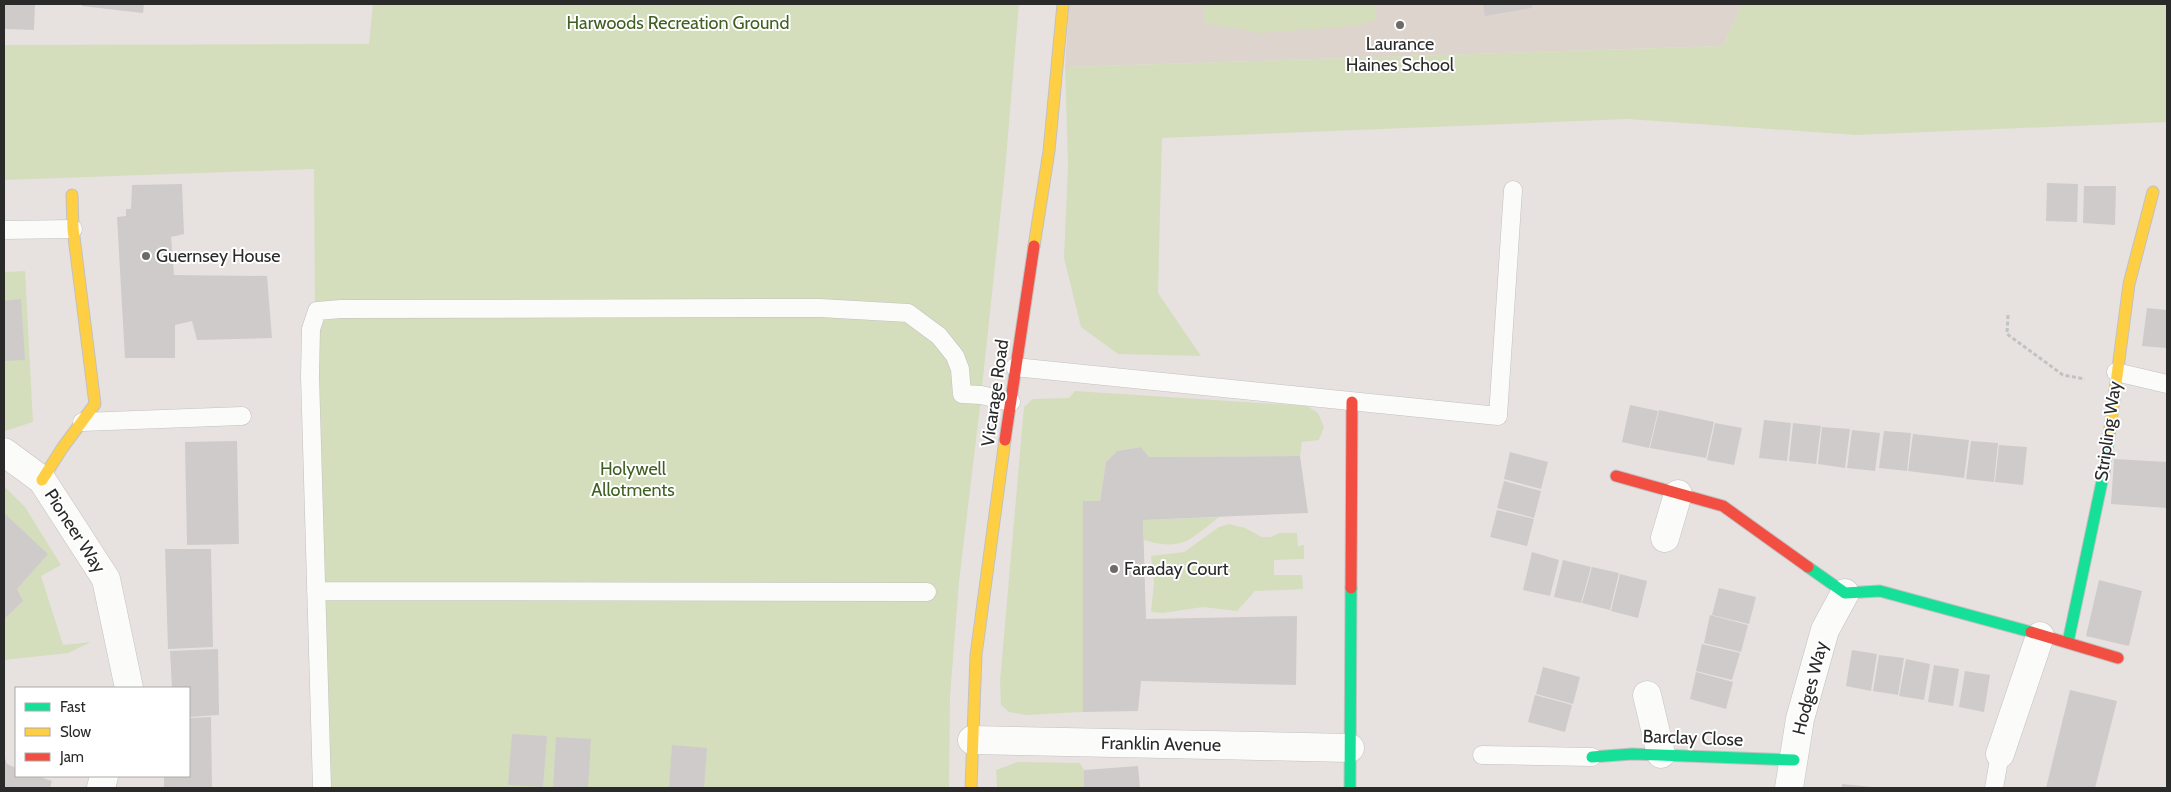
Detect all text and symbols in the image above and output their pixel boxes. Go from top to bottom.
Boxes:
park label: Harwoods Recreation Ground [567,12,789,34]
marker: Laurance Haines School [1394,19,1406,31]
place label: Laurance Haines School [1346,33,1455,76]
place label: Guernsey House [156,245,281,267]
marker: Guernsey House [140,250,152,262]
street label: Vicarage Road [977,338,1013,448]
street label: Stripling Way [2090,380,2126,482]
park label: Holywell Allotments [591,458,675,501]
street label: Pioneer Way [40,485,110,577]
place label: Faraday Court [1124,558,1229,580]
marker: Faraday Court [1108,563,1120,575]
street label: Hodges Way [1788,639,1832,737]
legend [15,687,190,777]
text: Fast [60,698,85,716]
text: Slow [60,723,91,741]
street label: Barclay Close [1642,725,1744,751]
street label: Franklin Avenue [1101,732,1221,756]
text: Jam [59,748,84,766]

